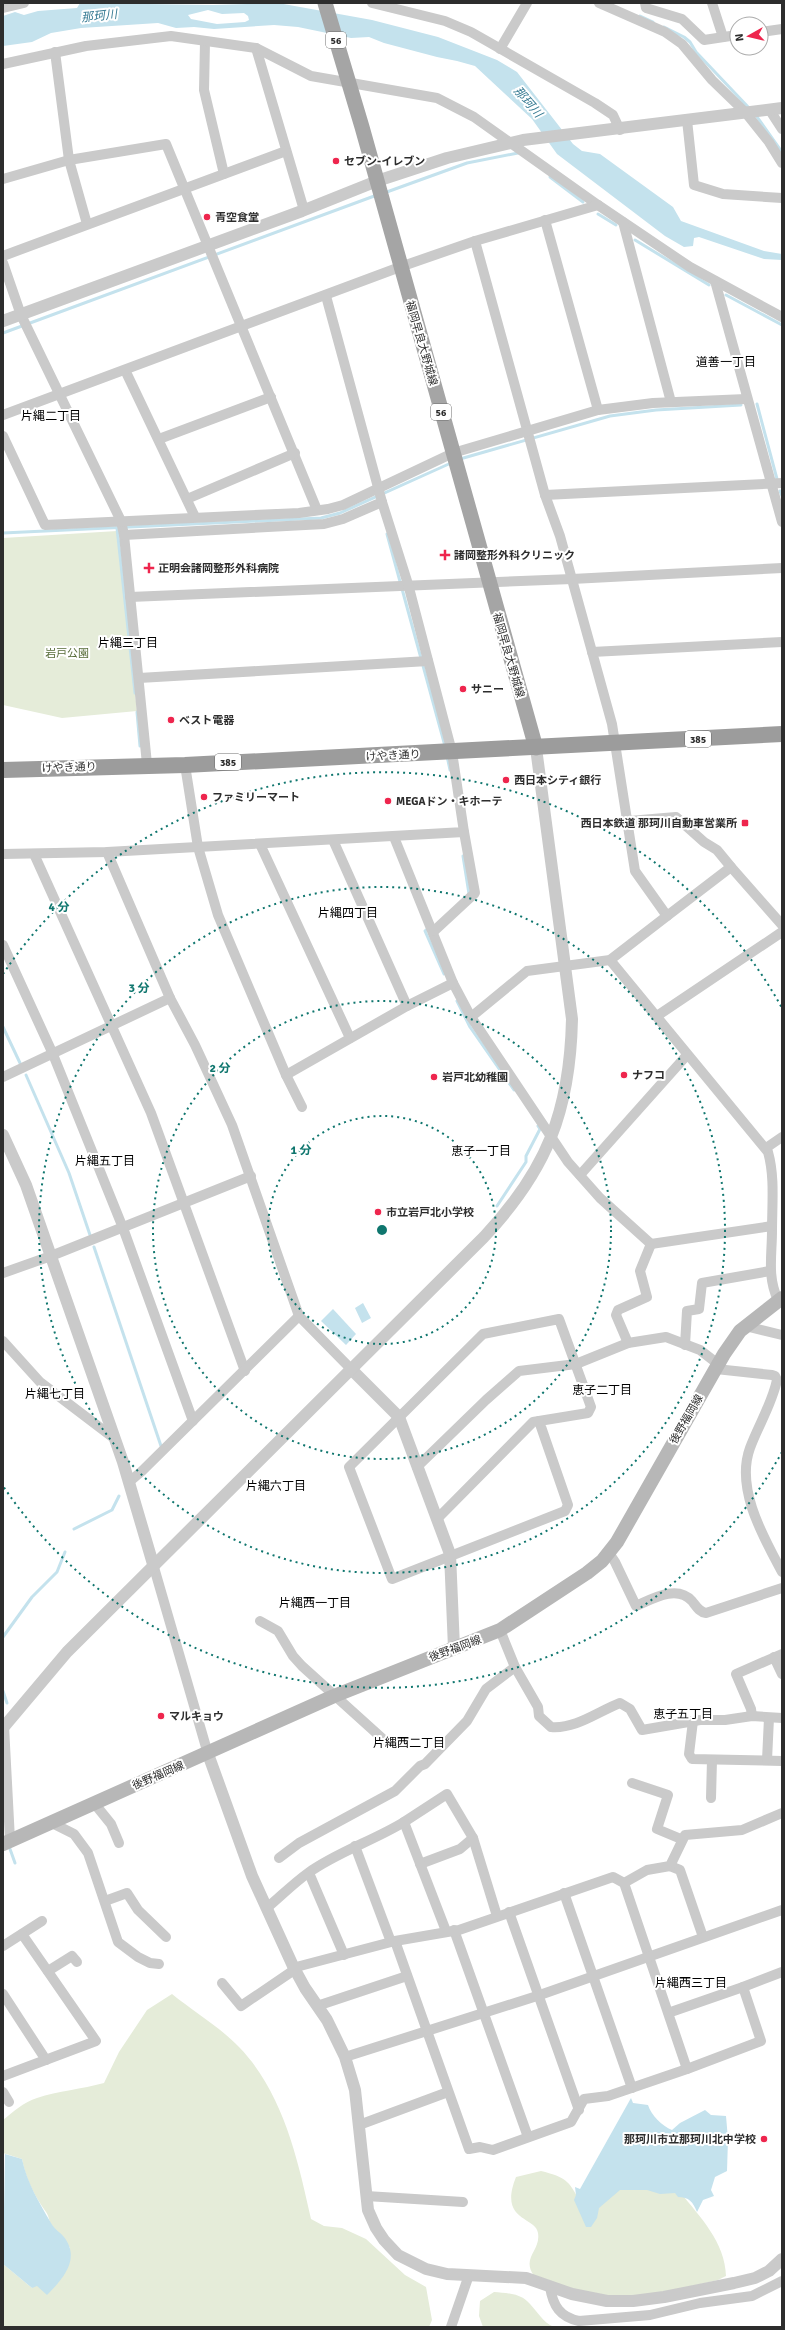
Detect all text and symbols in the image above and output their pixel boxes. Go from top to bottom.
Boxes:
water label: 那珂川 [80,7,120,26]
north arrow [729,16,769,56]
road number: 56 [326,32,346,48]
text: N [733,33,747,42]
water label: 那珂川 [510,84,546,122]
place label: セブン-イレブン [344,155,425,168]
marker: セブン-イレブン [331,156,341,166]
place label: 青空食堂 [215,211,259,224]
marker: 青空食堂 [202,212,212,222]
street label: 福岡早良大野城線 [403,299,440,387]
district label: 道善一丁目 [696,355,756,370]
road number: 56 [431,404,451,420]
district label: 片縄二丁目 [21,409,81,424]
marker: 諸岡整形外科クリニック [439,549,451,561]
place label: 諸岡整形外科クリニック [454,549,575,562]
marker: 正明会諸岡整形外科病院 [143,562,155,574]
place label: 正明会諸岡整形外科病院 [158,562,279,575]
street label: 福岡早良大野城線 [490,611,527,699]
district label: 片縄三丁目 [98,636,158,651]
park label: 岩戸公園 [45,647,89,660]
place label: サニー [471,683,504,696]
marker: サニー [458,684,468,694]
place label: ベスト電器 [179,714,235,727]
marker: ベスト電器 [166,715,176,725]
road number: 385 [685,731,711,747]
street label: けやき通り [365,748,421,763]
road number: 385 [215,754,241,770]
street label: けやき通り [41,760,97,775]
place label: 西日本シティ銀行 [514,774,601,787]
marker: 西日本シティ銀行 [501,775,511,785]
place label: ファミリーマート [212,791,300,804]
marker: ファミリーマート [199,792,209,802]
place label: MEGAドン・キホーテ [396,795,503,808]
marker: MEGAドン・キホーテ [383,796,393,806]
place label: 西日本鉄道 那珂川自動車営業所 [581,817,737,830]
marker: 西日本鉄道 那珂川自動車営業所 [740,818,750,828]
text: 4 分 [48,900,70,915]
district label: 片縄四丁目 [318,906,378,921]
text: 3 分 [128,981,150,996]
text: 2 分 [209,1061,231,1076]
place label: ナフコ [632,1069,665,1082]
marker: ナフコ [619,1070,629,1080]
place label: 岩戸北幼稚園 [442,1071,508,1084]
marker: 岩戸北幼稚園 [429,1072,439,1082]
text: 1 分 [290,1143,312,1158]
district label: 恵子一丁目 [451,1144,511,1159]
district label: 片縄五丁目 [75,1154,135,1169]
place label: 市立岩戸北小学校 [386,1206,474,1219]
marker: 市立岩戸北小学校 [373,1207,383,1217]
centre of rings [375,1223,389,1237]
district label: 恵子二丁目 [572,1383,632,1398]
district label: 片縄七丁目 [25,1387,85,1402]
street label: 後野福岡線 [667,1392,706,1446]
district label: 片縄六丁目 [246,1479,306,1494]
district label: 片縄西一丁目 [279,1596,351,1611]
street label: 後野福岡線 [427,1633,483,1664]
district label: 恵子五丁目 [653,1707,713,1722]
place label: マルキョウ [169,1710,224,1723]
marker: マルキョウ [156,1711,166,1721]
district label: 片縄西二丁目 [373,1736,445,1751]
street label: 後野福岡線 [130,1759,186,1792]
district label: 片縄西三丁目 [655,1976,727,1991]
place label: 那珂川市立那珂川北中学校 [624,2133,756,2146]
marker: 那珂川市立那珂川北中学校 [759,2134,769,2144]

